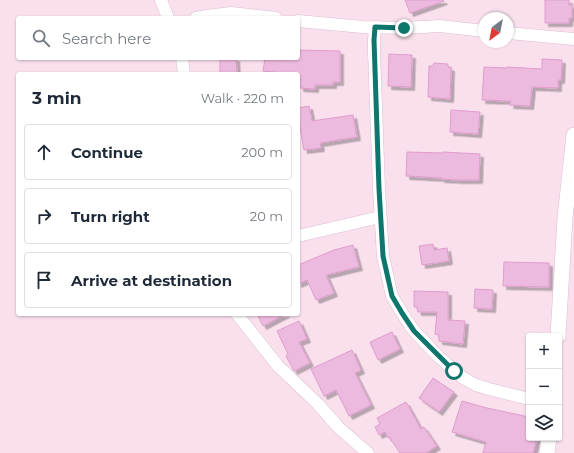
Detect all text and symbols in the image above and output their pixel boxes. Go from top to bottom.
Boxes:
north arrow [478,12,514,48]
search box [16,16,300,60]
route end [395,19,413,37]
icon: search [30,27,52,49]
text: Search here [62,29,151,48]
text: 3 min [32,88,82,108]
text: Walk · 220 m [201,90,284,106]
icon: ahead [33,141,55,163]
text: Continue [71,143,143,162]
text: 200 m [241,144,283,160]
icon: right [33,205,55,227]
text: Turn right [71,207,150,226]
text: 20 m [250,208,283,224]
icon: arrive [33,269,55,291]
text: Arrive at destination [71,271,232,290]
map controls [526,333,562,441]
button: + [526,333,562,369]
route start [445,362,463,380]
button: − [526,369,562,405]
button: layers [526,405,562,441]

